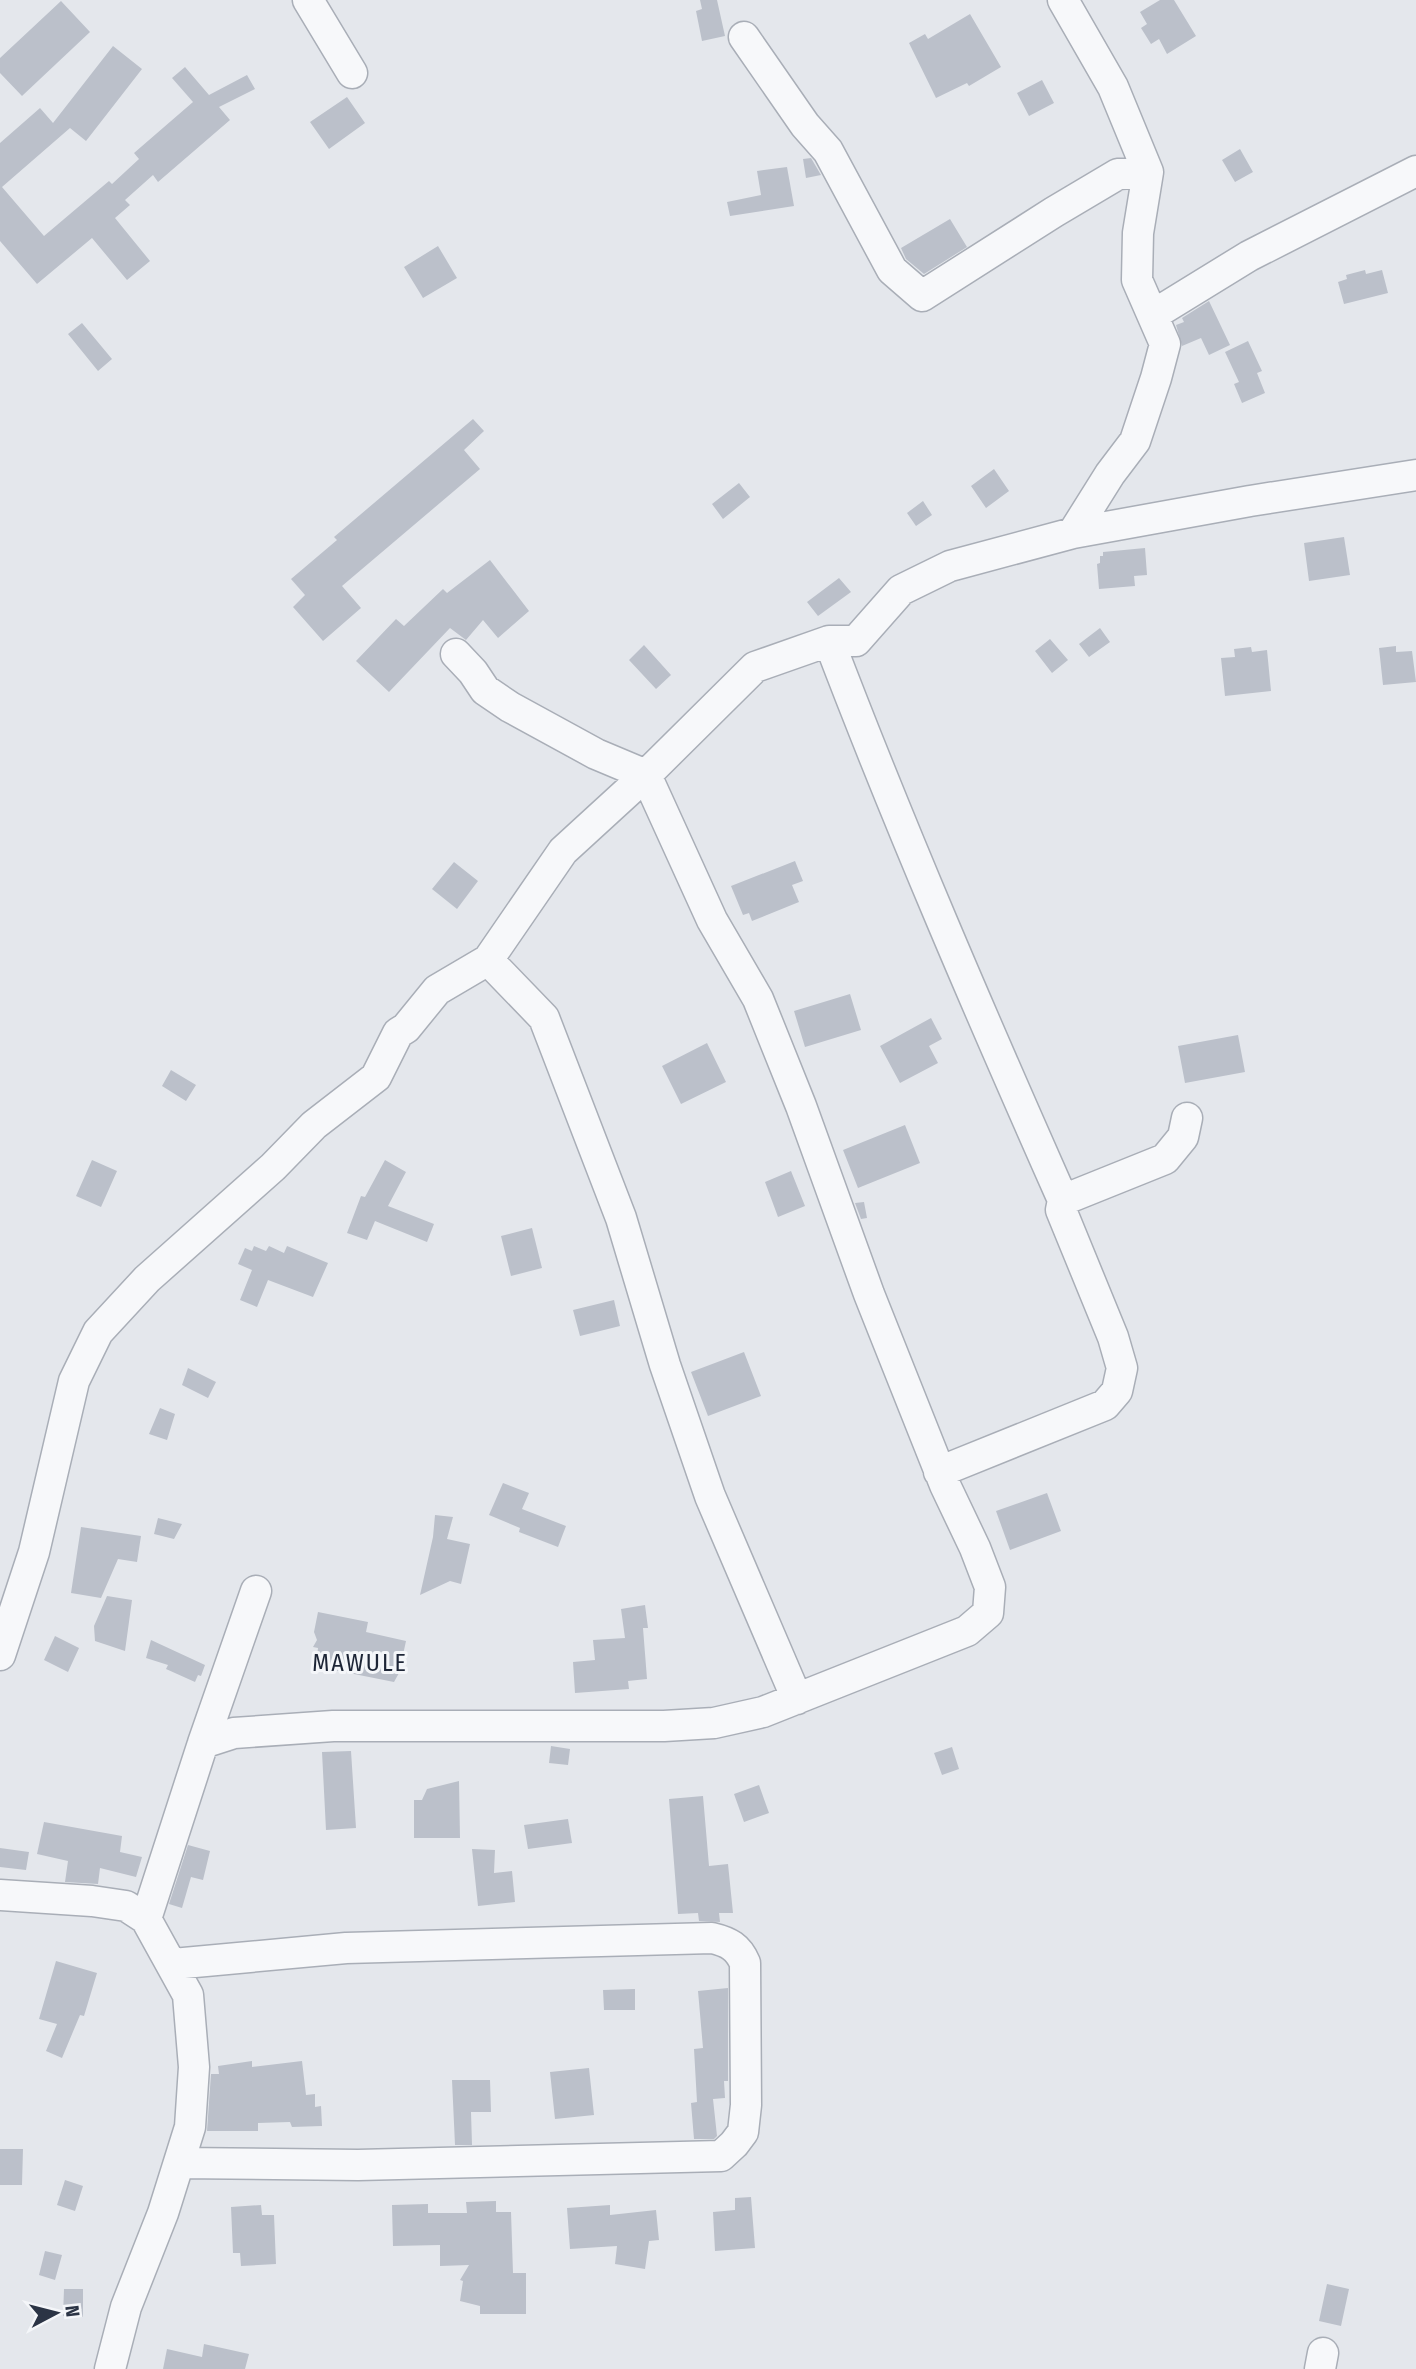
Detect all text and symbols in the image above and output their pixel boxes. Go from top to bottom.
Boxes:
district label: MAWULE [312,1649,408,1677]
north arrow [21,2278,91,2348]
text: N [60,2304,84,2318]

